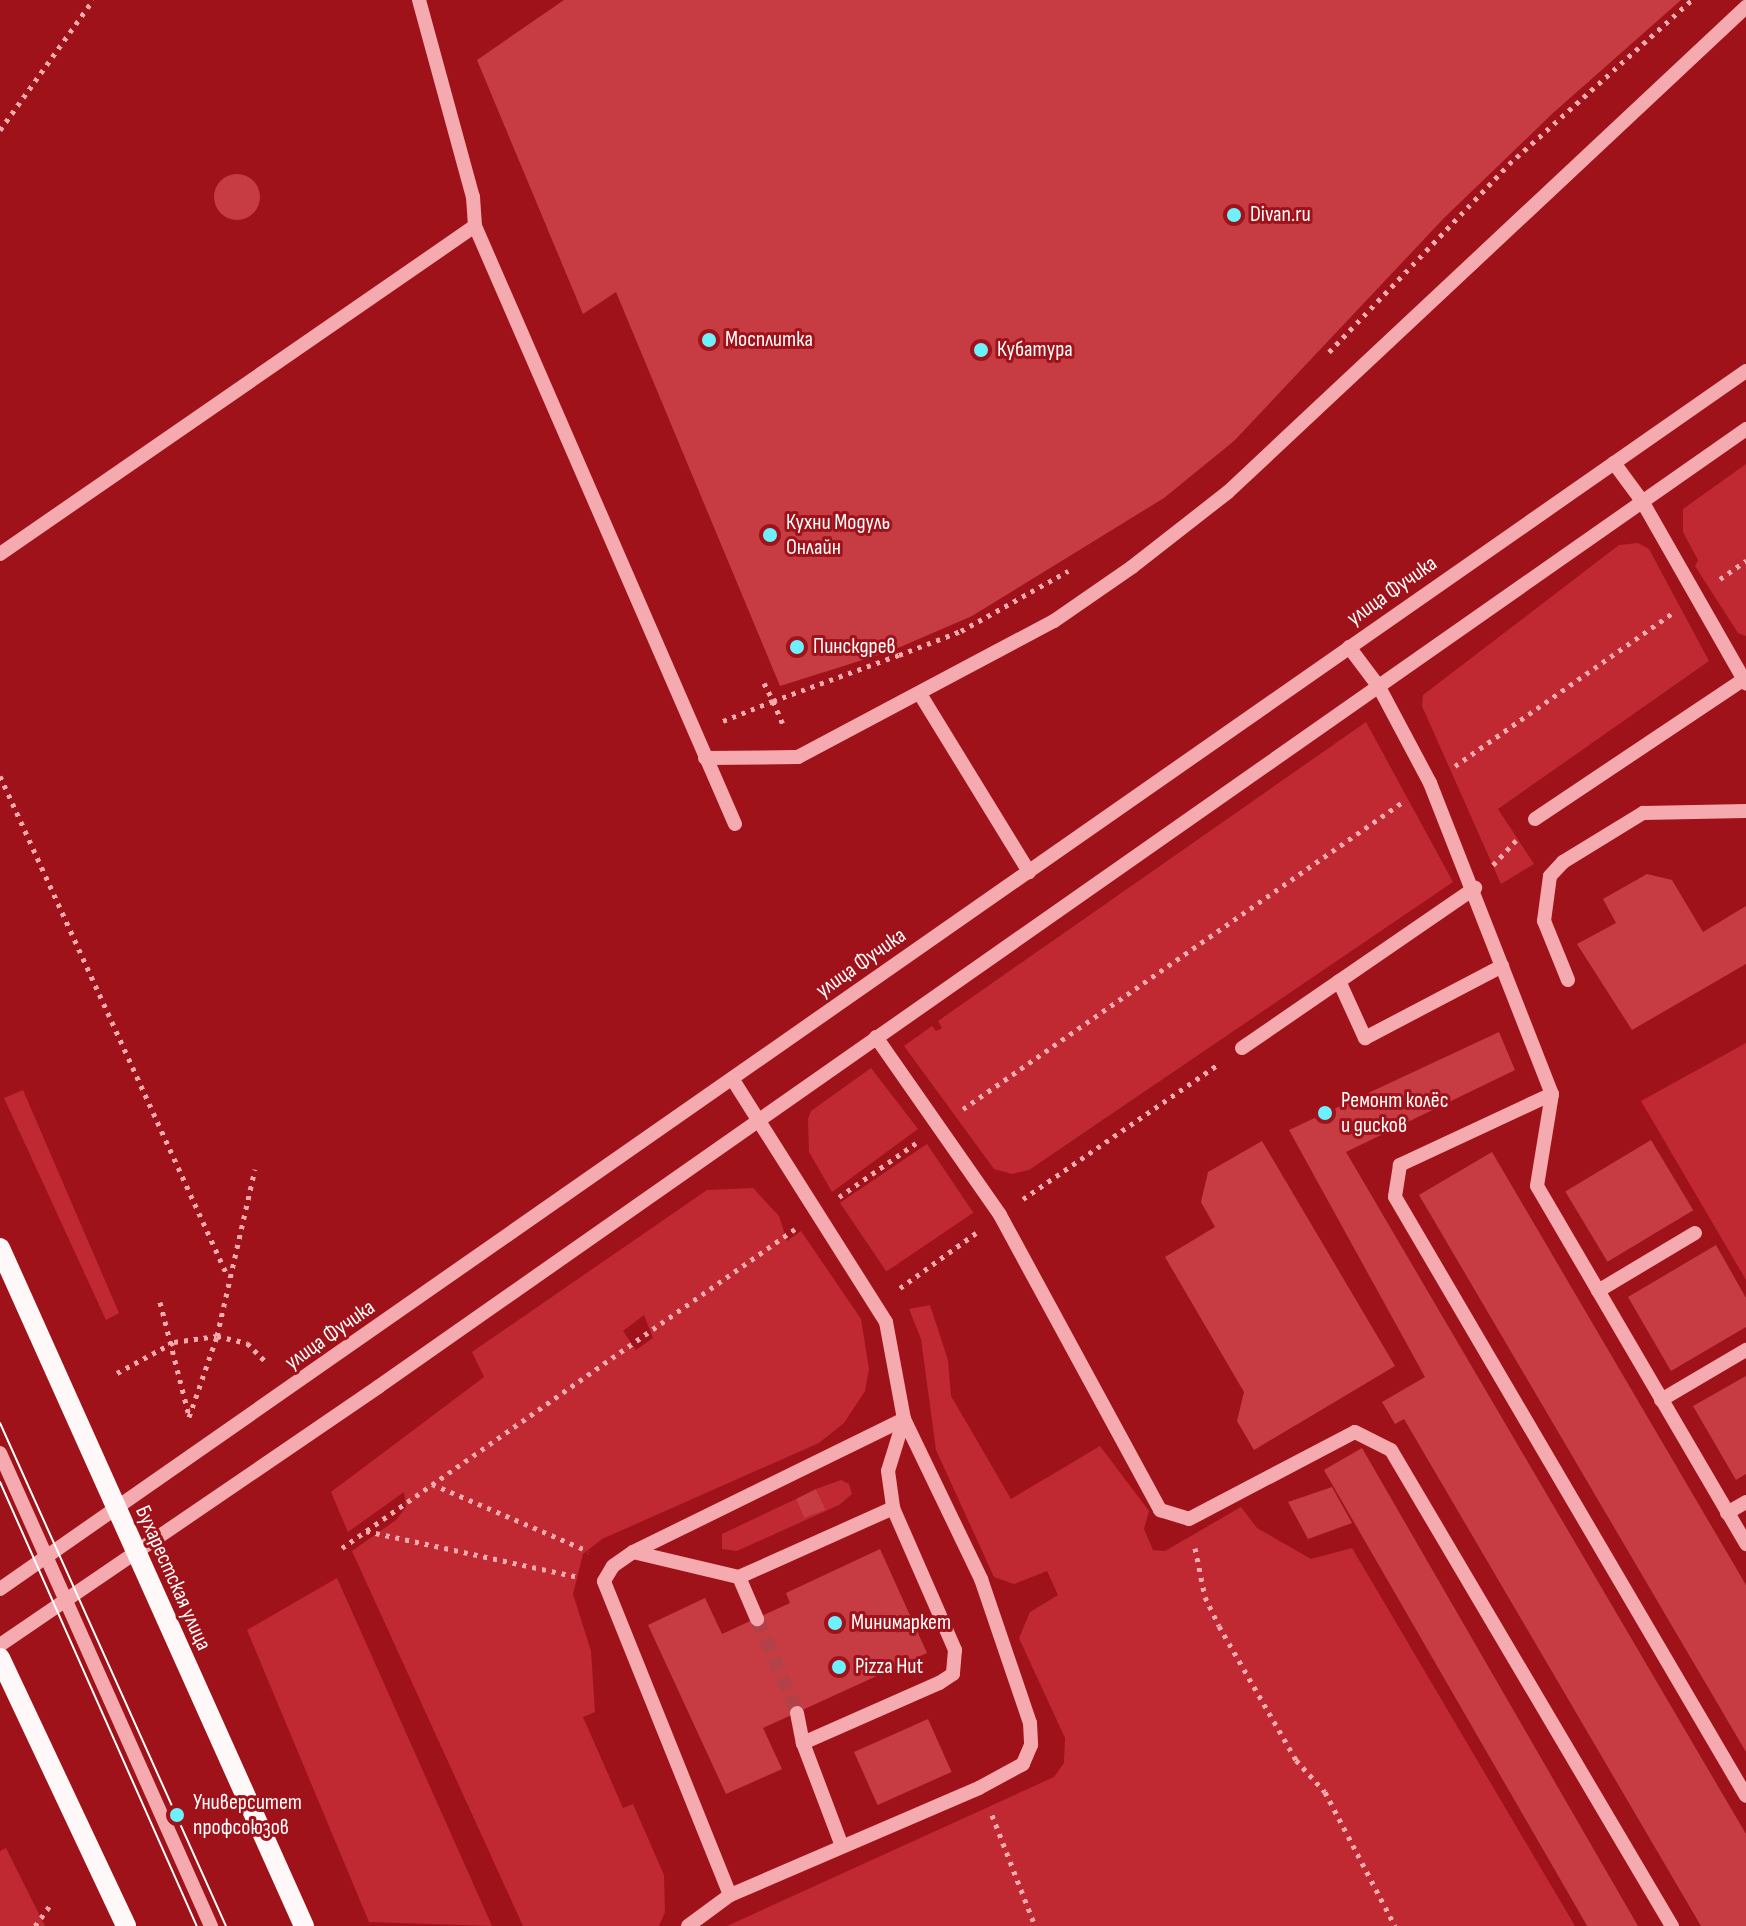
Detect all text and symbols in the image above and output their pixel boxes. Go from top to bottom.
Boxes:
place label: Divan.ru [1250,202,1311,228]
marker: Divan.ru [1225,206,1243,224]
place label: Мосплитка [725,327,813,353]
marker: Мосплитка [700,331,718,349]
place label: Кубатура [997,337,1073,363]
marker: Кубатура [972,341,990,359]
place label: Кухни Модуль Онлайн [786,509,890,560]
marker: Кухни Модуль Онлайн [761,526,779,544]
street label: улица Фучика [1342,550,1442,632]
place label: Пинскдрев [813,634,896,660]
marker: Пинскдрев [788,638,806,656]
street label: улица Фучика [811,922,911,1004]
place label: Ремонт колёс и дисков [1341,1087,1448,1138]
marker: Ремонт колёс и дисков [1316,1104,1334,1122]
street label: улица Фучика [280,1294,380,1376]
street label: Бухарестская улица [129,1502,217,1654]
place label: Минимаркет [851,1610,951,1636]
marker: Минимаркет [826,1614,844,1632]
place label: Pizza Hut [855,1654,923,1680]
marker: Pizza Hut [830,1658,848,1676]
place label: Университет профсоюзов [193,1789,302,1840]
marker: Университет профсоюзов [168,1806,186,1824]

